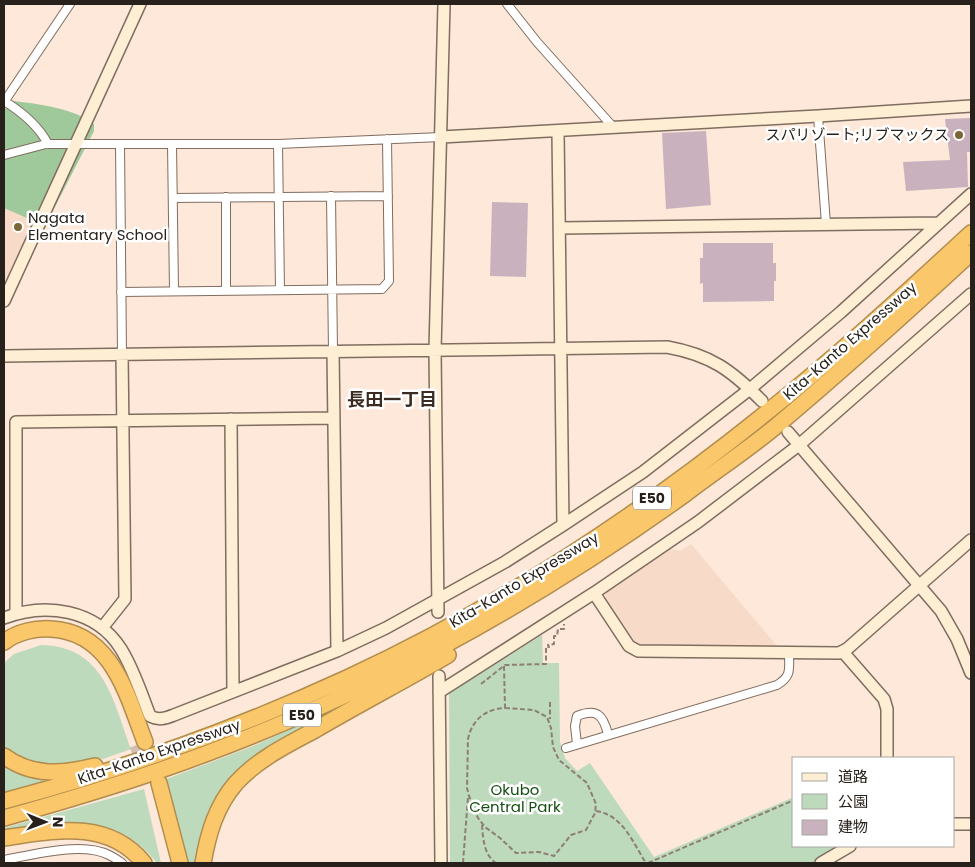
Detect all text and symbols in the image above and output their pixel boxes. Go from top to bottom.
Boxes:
place label: スパリゾート;リブマックス [765,124,949,145]
marker: スパリゾート;リブマックス [953,129,965,141]
place label: Nagata Elementary School [28,207,167,245]
marker: Nagata Elementary School [12,221,24,233]
street label: Kita-Kanto Expressway [778,276,921,405]
district label: 長田一丁目 [347,387,437,412]
road number: E50 [633,486,671,509]
street label: Kita-Kanto Expressway [445,526,603,633]
road number: E50 [283,704,321,726]
street label: Kita-Kanto Expressway [75,714,244,789]
legend [792,757,955,847]
text: 道路 [838,766,868,787]
park label: Okubo Central Park [469,779,561,817]
text: 公園 [838,791,868,812]
north arrow [20,797,70,847]
text: 建物 [838,816,868,837]
text: N [48,817,68,828]

